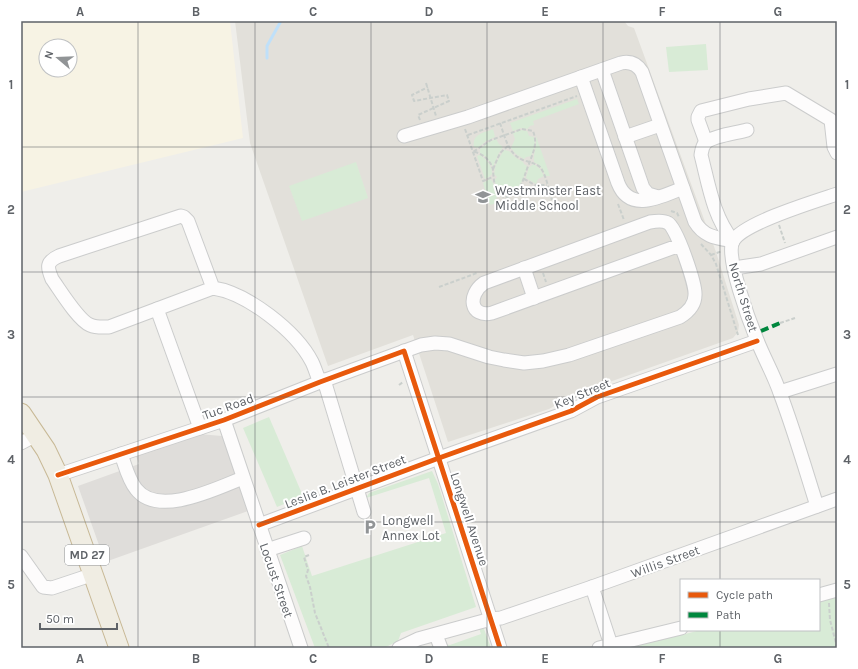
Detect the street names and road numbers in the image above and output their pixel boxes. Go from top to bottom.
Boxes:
street label: North Street [726,260,761,334]
street label: Key Street [552,375,613,412]
street label: Tuc Road [201,390,256,423]
street label: Leslie B. Leister Street [282,451,408,512]
street label: Longwell Avenue [447,470,492,568]
street label: Locust Street [257,541,296,620]
street label: Willis Street [629,542,702,581]
road number: MD 27 [65,545,109,565]

